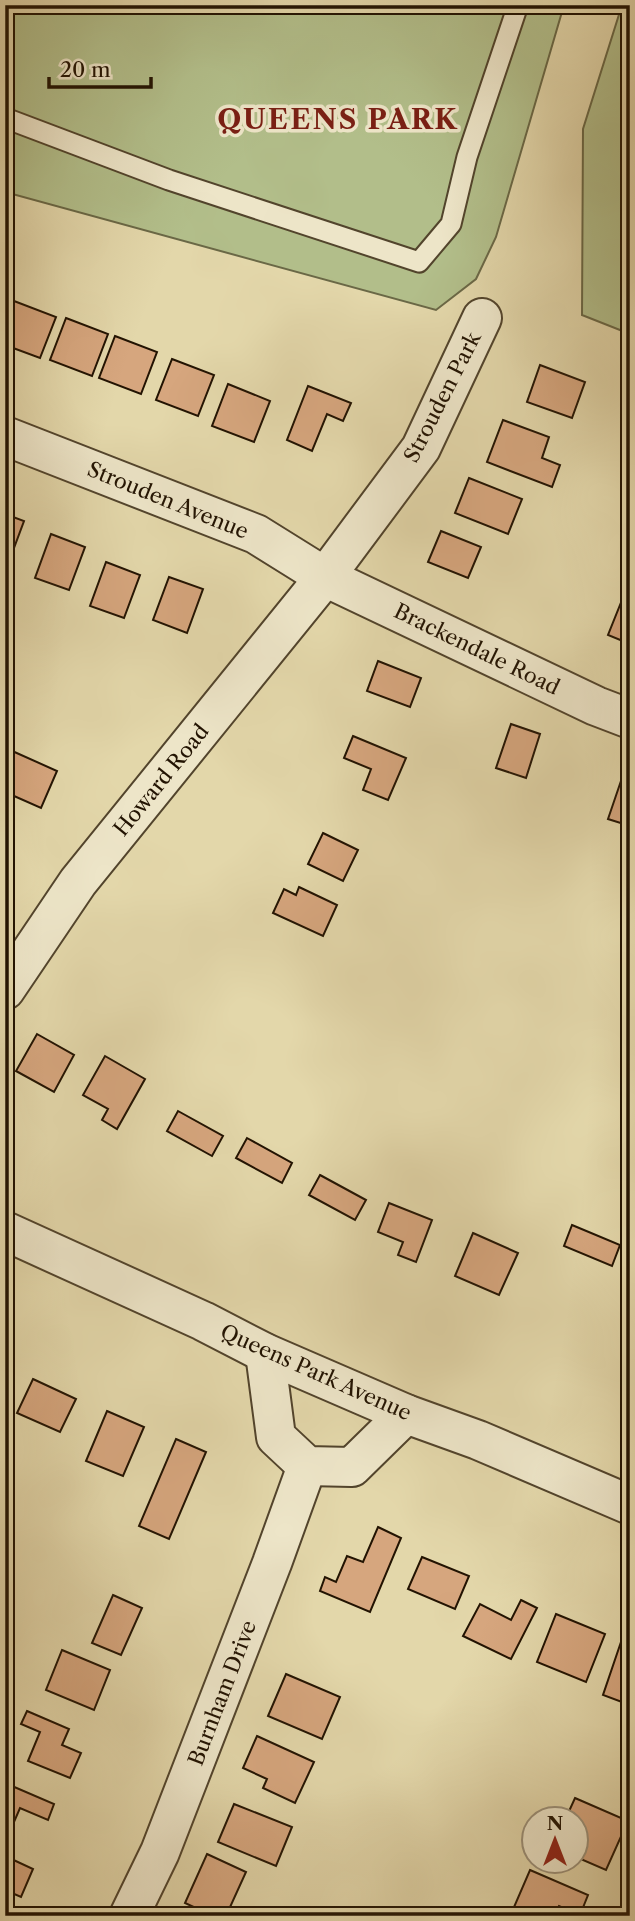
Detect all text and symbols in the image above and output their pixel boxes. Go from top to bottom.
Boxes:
scale bar [49,46,150,90]
text: 20 m [60,57,111,82]
district label: QUEENS PARK [217,102,459,136]
street label: Strouden Park [398,327,486,467]
street label: Strouden Avenue [84,456,252,544]
street label: Brackendale Road [390,598,564,700]
street label: Howard Road [108,719,214,841]
street label: Queens Park Avenue [217,1319,415,1425]
street label: Burnham Drive [183,1617,261,1769]
north arrow [520,1806,590,1876]
text: N [547,1812,563,1835]

